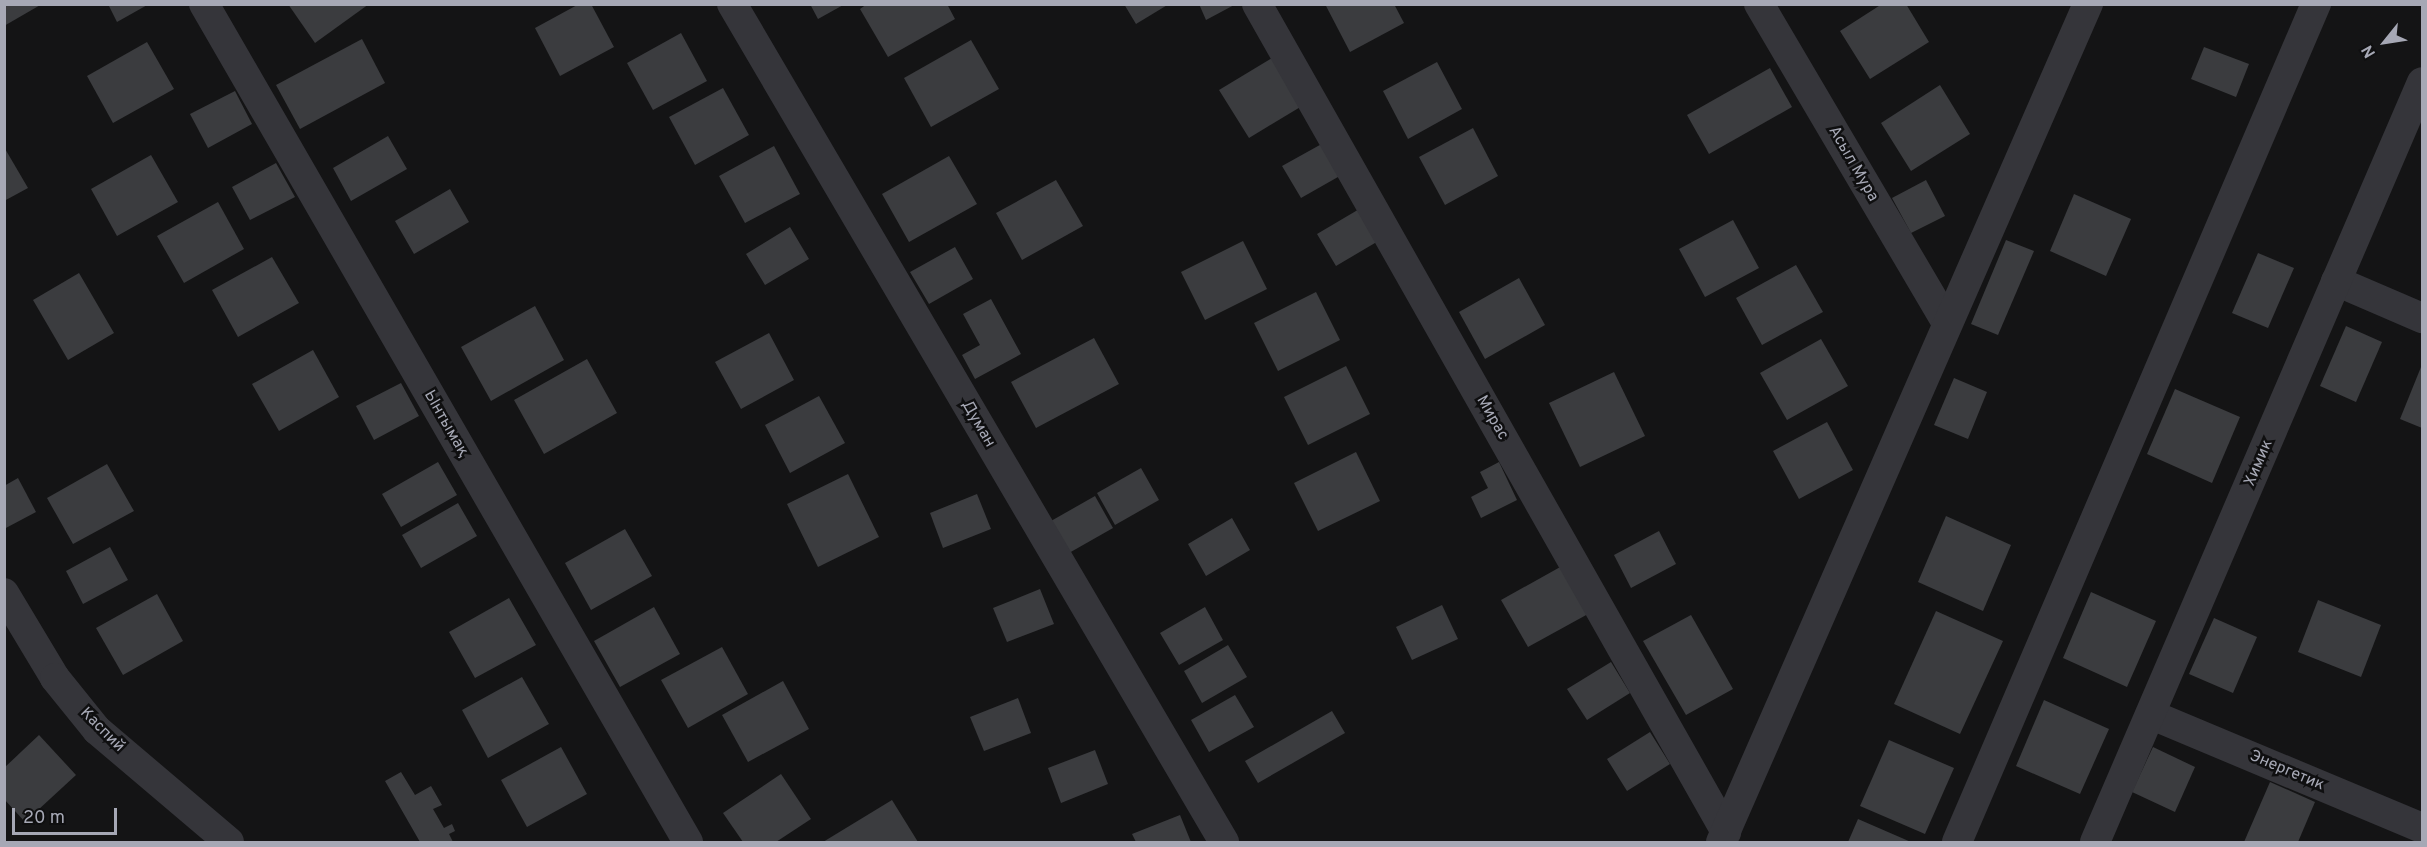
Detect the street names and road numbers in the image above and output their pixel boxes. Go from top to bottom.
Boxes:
street label: Асыл Мура [1824,123,1882,205]
street label: Ынтымақ [419,387,473,461]
street label: Мирас [1472,392,1512,444]
street label: Думан [957,397,999,451]
street label: Химик [2241,437,2277,489]
street label: Каспий [76,704,128,756]
street label: Энергетик [2247,747,2327,795]

